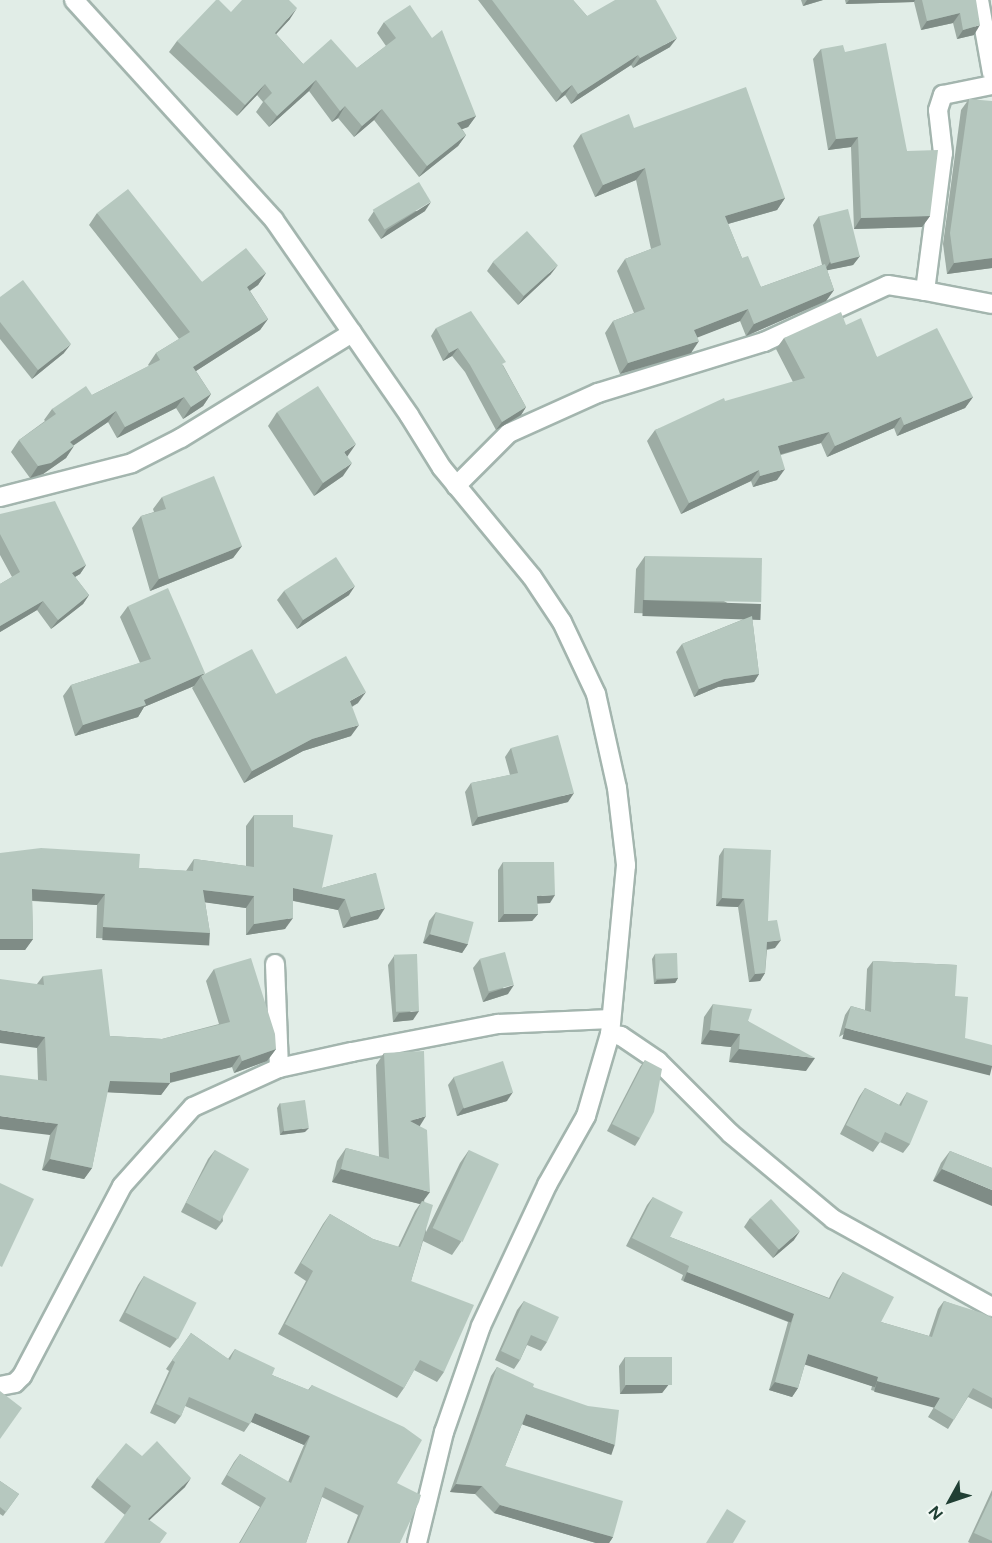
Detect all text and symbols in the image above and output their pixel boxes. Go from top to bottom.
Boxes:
north arrow [920,1471,980,1531]
text: N [925,1502,947,1524]

